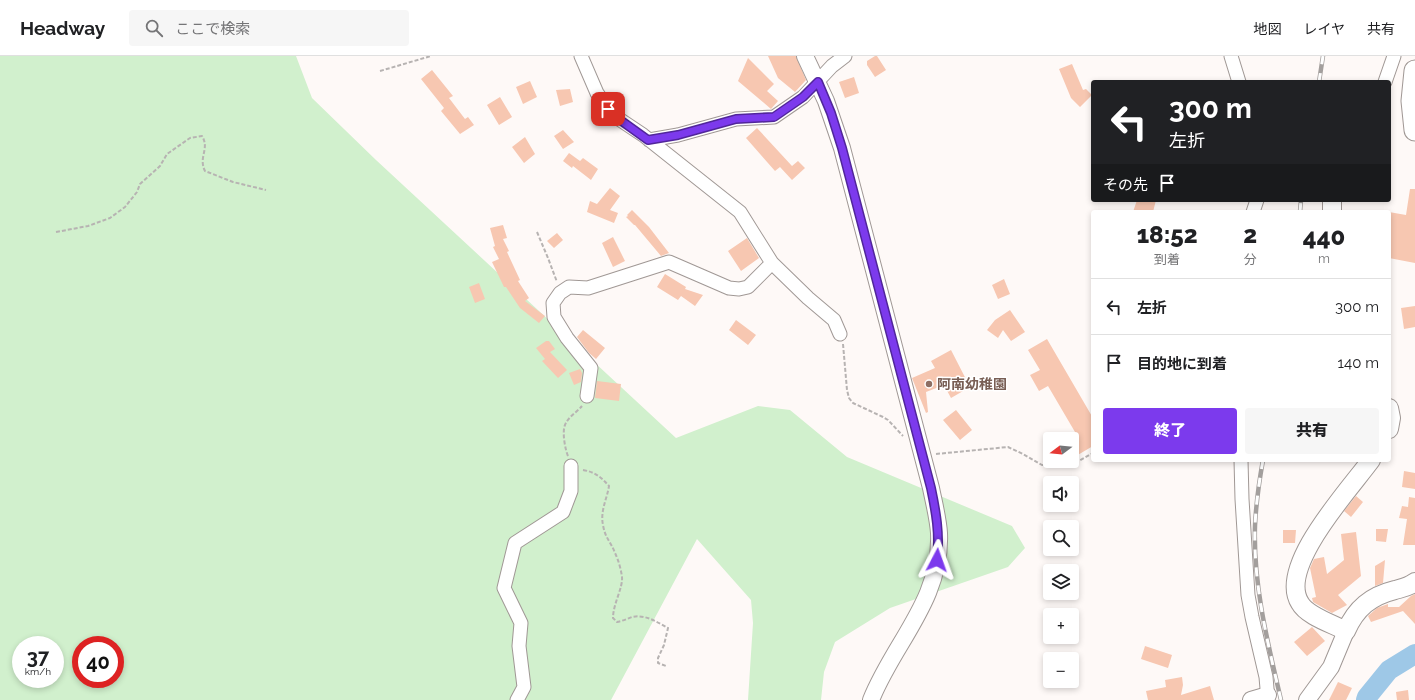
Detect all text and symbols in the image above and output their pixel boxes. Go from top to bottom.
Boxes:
search box [129,10,409,46]
text: Headway [20,17,105,39]
icon: search [143,17,165,39]
text: ここで検索 [175,20,250,38]
text: 地図 [1253,21,1281,37]
text: レイヤ [1303,21,1345,37]
text: 共有 [1367,21,1395,37]
pin [591,92,625,126]
text: 300 m [1169,92,1252,125]
icon: left [1103,96,1155,148]
icon: arrive [597,98,619,120]
text: 左折 [1169,130,1205,151]
icon: arrive [1156,172,1178,194]
text: その先 [1103,176,1148,194]
text: 18:52 [1137,220,1198,249]
text: 2 [1243,220,1257,249]
text: 440 [1303,222,1345,251]
text: m [1318,251,1330,266]
text: 到着 [1154,252,1180,267]
text: 分 [1244,252,1257,267]
icon: left [1103,296,1125,318]
text: 300 m [1335,298,1379,316]
text: 左折 [1137,299,1167,317]
icon: arrive [1103,352,1125,374]
text: 140 m [1338,354,1379,372]
text: 目的地に到着 [1137,355,1227,373]
place label: 阿南幼稚園 [937,376,1007,392]
marker: 阿南幼稚園 [924,379,934,389]
button: 終了 [1103,408,1237,454]
button: 共有 [1245,408,1379,454]
north arrow [1043,432,1079,468]
map controls [1043,432,1079,688]
button: sound [1043,476,1079,512]
button: search [1043,520,1079,556]
position arrow [916,539,958,581]
button: layers [1043,564,1079,600]
button: + [1043,608,1079,644]
speed limit sign: 40 [72,636,124,688]
text: 37 [27,645,49,669]
button: − [1043,652,1079,688]
text: km/h [25,666,51,677]

